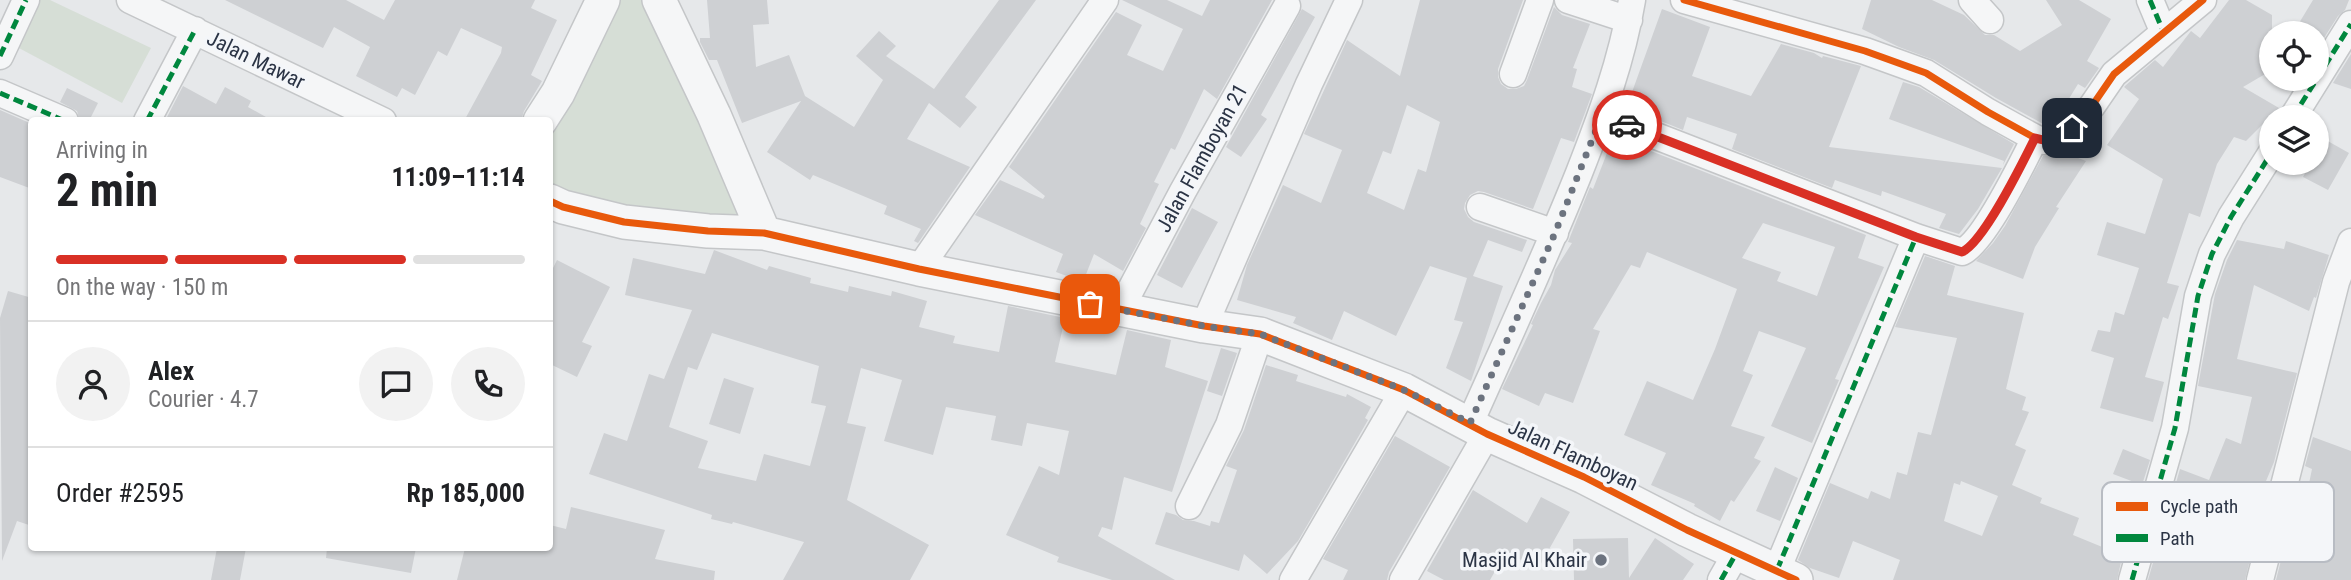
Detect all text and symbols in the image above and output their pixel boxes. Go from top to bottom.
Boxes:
map controls [2259,21,2329,175]
button: locate [2259,21,2329,91]
street label: Jalan Mawar [203,26,309,94]
street label: Jalan Flamboyan 21 [1151,80,1253,236]
courier [1592,90,1662,160]
pin [2042,98,2102,158]
button: layers [2259,105,2329,175]
icon: car [1608,106,1646,144]
icon: home [2053,109,2091,147]
text: Arriving in [56,137,148,164]
text: 11:09–11:14 [391,162,525,192]
text: 2 min [56,163,158,217]
text: On the way · 150 m [56,274,228,301]
pin [1060,274,1120,334]
icon: bag [1071,285,1109,323]
button: person [56,347,130,421]
button: chat [359,347,433,421]
button: phone [451,347,525,421]
text: Alex [148,356,194,386]
text: Courier · 4.7 [148,386,259,413]
street label: Jalan Flamboyan [1504,414,1642,496]
text: Order #2595 [56,478,184,508]
text: Rp 185,000 [407,478,525,508]
legend [2102,482,2334,562]
text: Cycle path [2160,495,2238,518]
text: Path [2160,527,2194,550]
place label: Masjid Al Khair [1462,548,1587,572]
marker: Masjid Al Khair [1593,552,1609,568]

